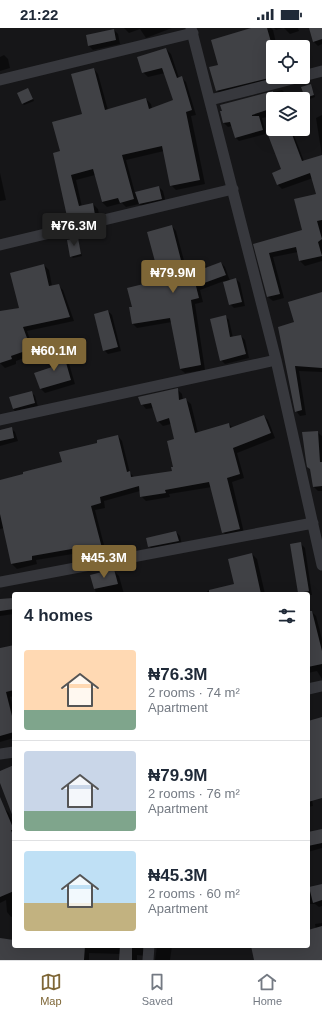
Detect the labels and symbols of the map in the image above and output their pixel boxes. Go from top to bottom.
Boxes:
pin: ₦76.3M [41,213,107,247]
pin: ₦79.9M [140,260,206,294]
pin: ₦60.1M [21,338,87,372]
pin: ₦45.3M [71,545,137,579]

